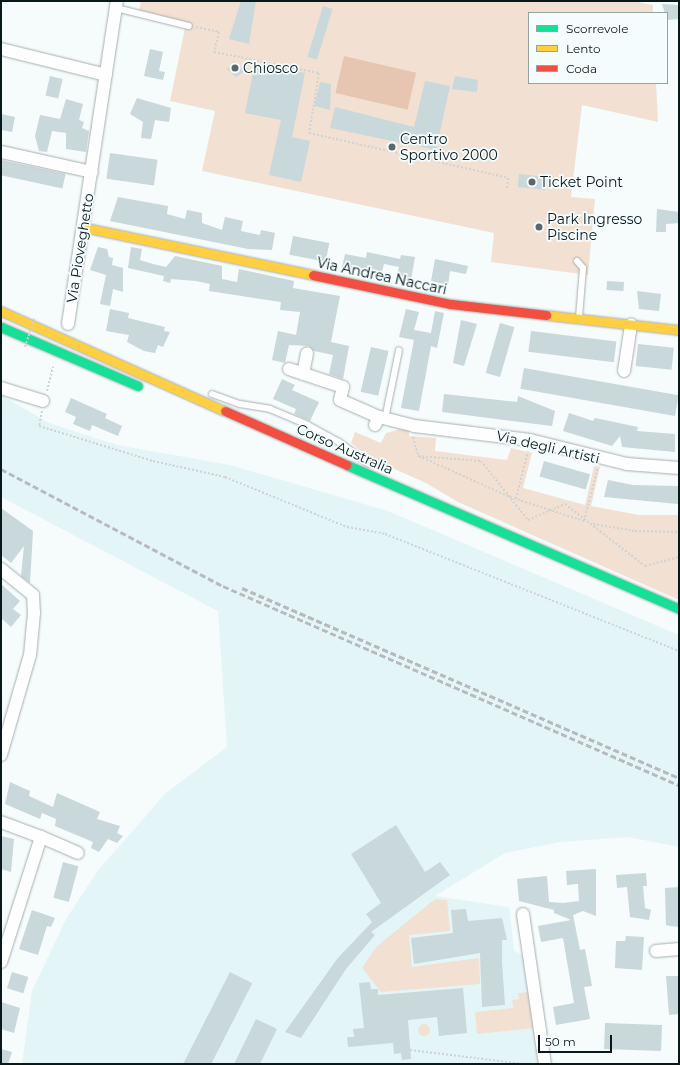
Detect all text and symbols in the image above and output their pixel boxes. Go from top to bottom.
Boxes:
legend [528,12,668,84]
text: Scorrevole [566,21,628,36]
text: Lento [566,41,601,56]
place label: Chiosco [243,60,298,76]
text: Coda [566,61,597,76]
marker: Chiosco [230,63,240,73]
place label: Centro Sportivo 2000 [400,131,498,164]
marker: Centro Sportivo 2000 [387,142,397,152]
place label: Ticket Point [540,174,623,190]
marker: Ticket Point [527,177,537,187]
street label: Via Pioveghetto [63,192,97,304]
place label: Park Ingresso Piscine [547,211,642,244]
marker: Park Ingresso Piscine [534,222,544,232]
street label: Via Andrea Naccari [315,254,449,298]
street label: Corso Australia [294,420,396,478]
street label: Via degli Artisti [495,427,601,467]
scale bar [540,1027,614,1053]
text: 50 m [545,1034,576,1049]

